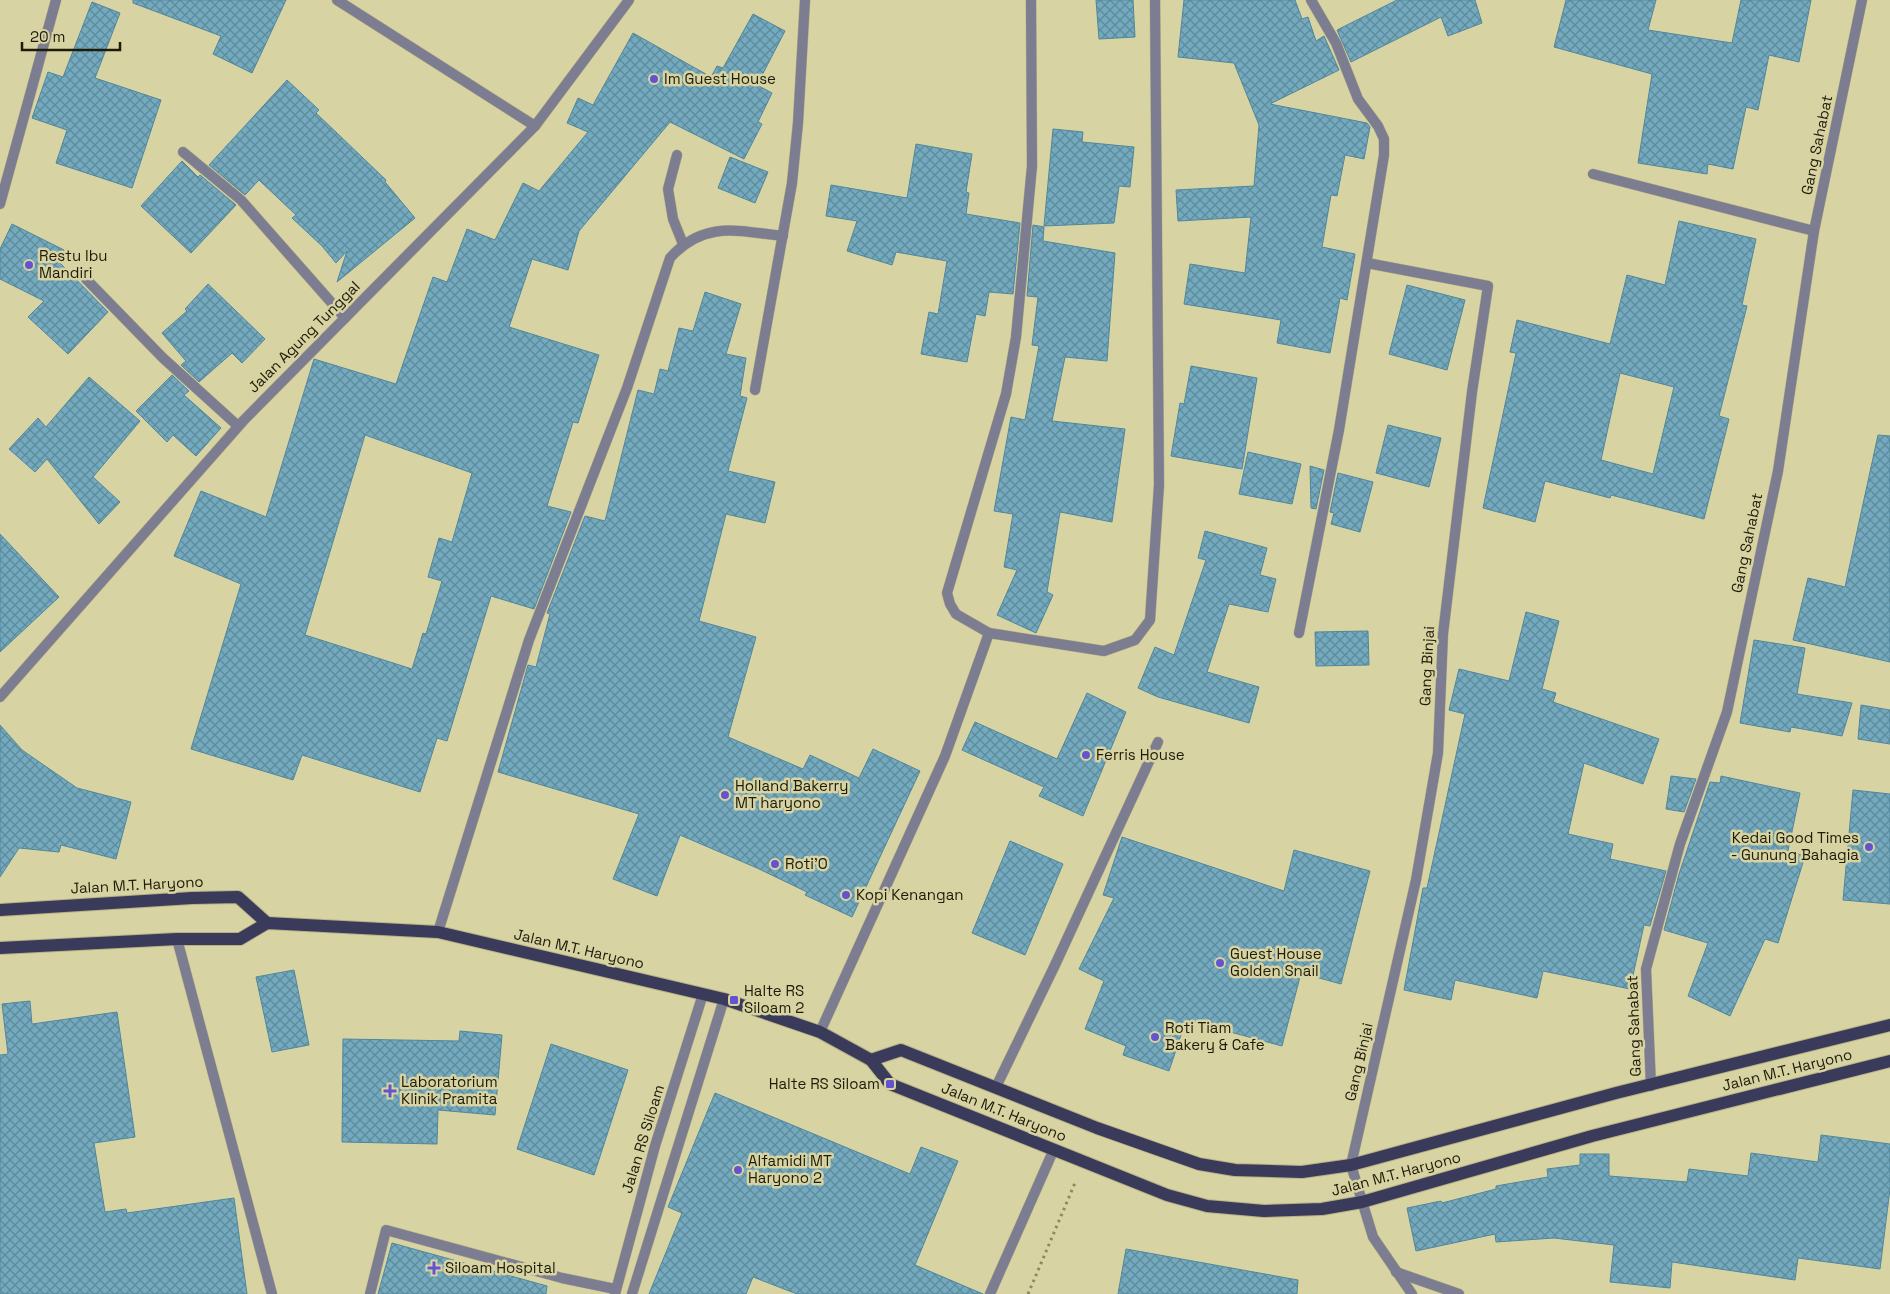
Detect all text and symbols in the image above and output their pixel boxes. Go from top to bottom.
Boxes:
scale bar [22,20,120,52]
text: 20 m [30,27,65,46]
place label: Im Guest House [664,69,776,88]
marker: Im Guest House [648,73,660,85]
street label: Gang Sahabat [1797,93,1836,197]
place label: Restu Ibu Mandiri [39,246,108,282]
marker: Restu Ibu Mandiri [23,259,35,271]
street label: Jalan Agung Tunggal [244,277,364,397]
street label: Gang Sahabat [1727,491,1766,595]
street label: Gang Binjai [1415,626,1438,706]
place label: Ferris House [1096,745,1185,764]
marker: Ferris House [1080,749,1092,761]
place label: Holland Bakerry MT haryono [735,776,848,812]
marker: Holland Bakerry MT haryono [719,789,731,801]
place label: Kedai Good Times - Gunung Bahagia [1731,828,1859,864]
marker: Kedai Good Times - Gunung Bahagia [1863,841,1875,853]
place label: Roti'O [785,854,828,873]
marker: Roti'O [769,858,781,870]
street label: Jalan M.T. Haryono [70,872,204,897]
place label: Kopi Kenangan [856,885,964,904]
marker: Kopi Kenangan [840,889,852,901]
street label: Jalan M.T. Haryono [512,924,646,973]
place label: Guest House Golden Snail [1230,944,1322,980]
marker: Guest House Golden Snail [1214,957,1226,969]
street label: Gang Sahabat [1622,975,1645,1077]
place label: Halte RS Siloam 2 [744,981,804,1017]
marker: Halte RS Siloam 2 [728,994,740,1006]
place label: Roti Tiam Bakery & Cafe [1165,1018,1265,1054]
street label: Gang Binjai [1340,1021,1377,1103]
marker: Roti Tiam Bakery & Cafe [1149,1031,1161,1043]
street label: Jalan M.T. Haryono [1720,1044,1854,1095]
place label: Laboratorium Klinik Pramita [401,1072,498,1108]
place label: Halte RS Siloam [769,1074,880,1093]
marker: Halte RS Siloam [884,1078,896,1090]
street label: Jalan M.T. Haryono [939,1078,1070,1145]
street label: Jalan RS Siloam [617,1082,668,1195]
marker: Laboratorium Klinik Pramita [383,1084,397,1098]
street label: Jalan M.T. Haryono [1329,1147,1463,1200]
place label: Alfamidi MT Haryono 2 [748,1151,832,1187]
marker: Alfamidi MT Haryono 2 [732,1164,744,1176]
place label: Siloam Hospital [445,1258,556,1277]
marker: Siloam Hospital [427,1261,441,1275]

